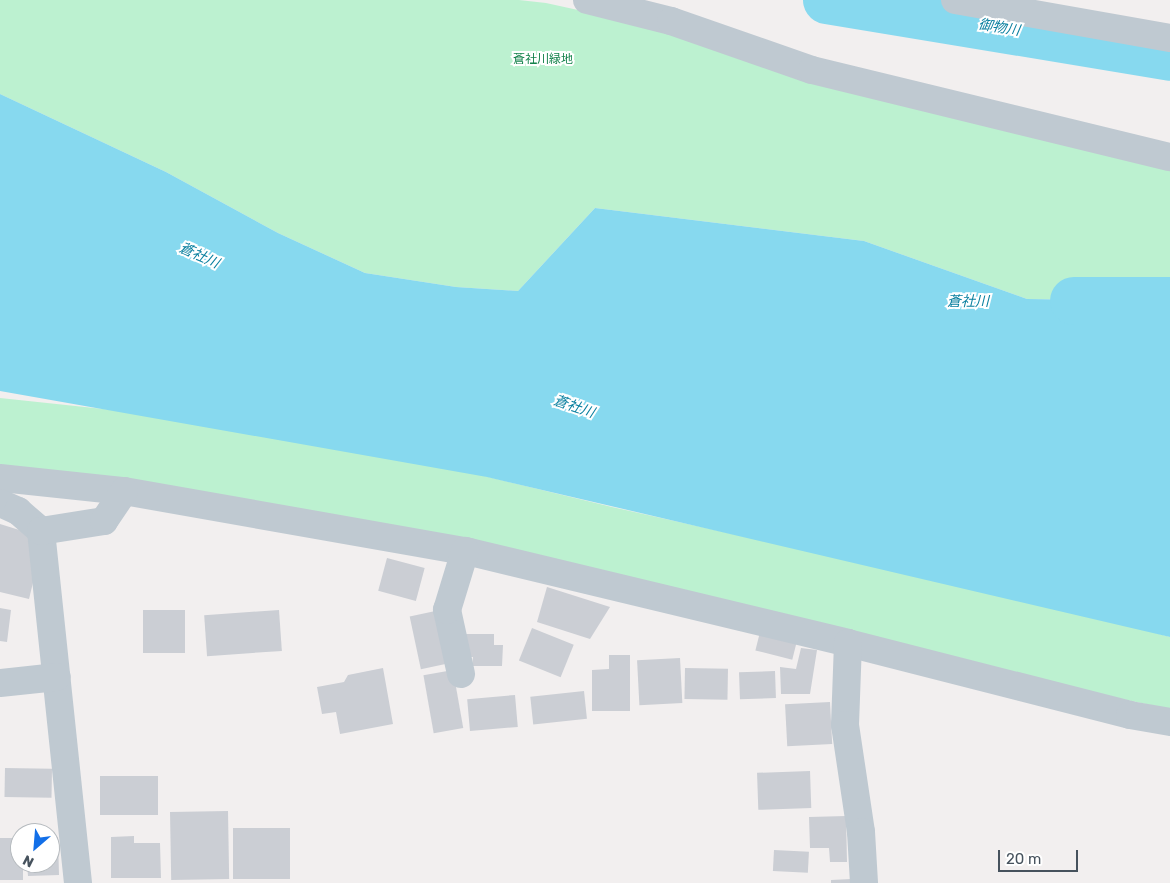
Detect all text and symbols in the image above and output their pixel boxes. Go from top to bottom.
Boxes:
water label: 御物川 [977,16,1021,40]
park label: 蒼社川緑地 [513,53,573,67]
water label: 蒼社川 [176,240,222,272]
water label: 蒼社川 [947,294,989,310]
water label: 蒼社川 [551,392,597,422]
north arrow [10,823,60,873]
scale bar [1000,840,1080,872]
text: 20 m [1006,850,1041,868]
text: N [20,851,37,871]

